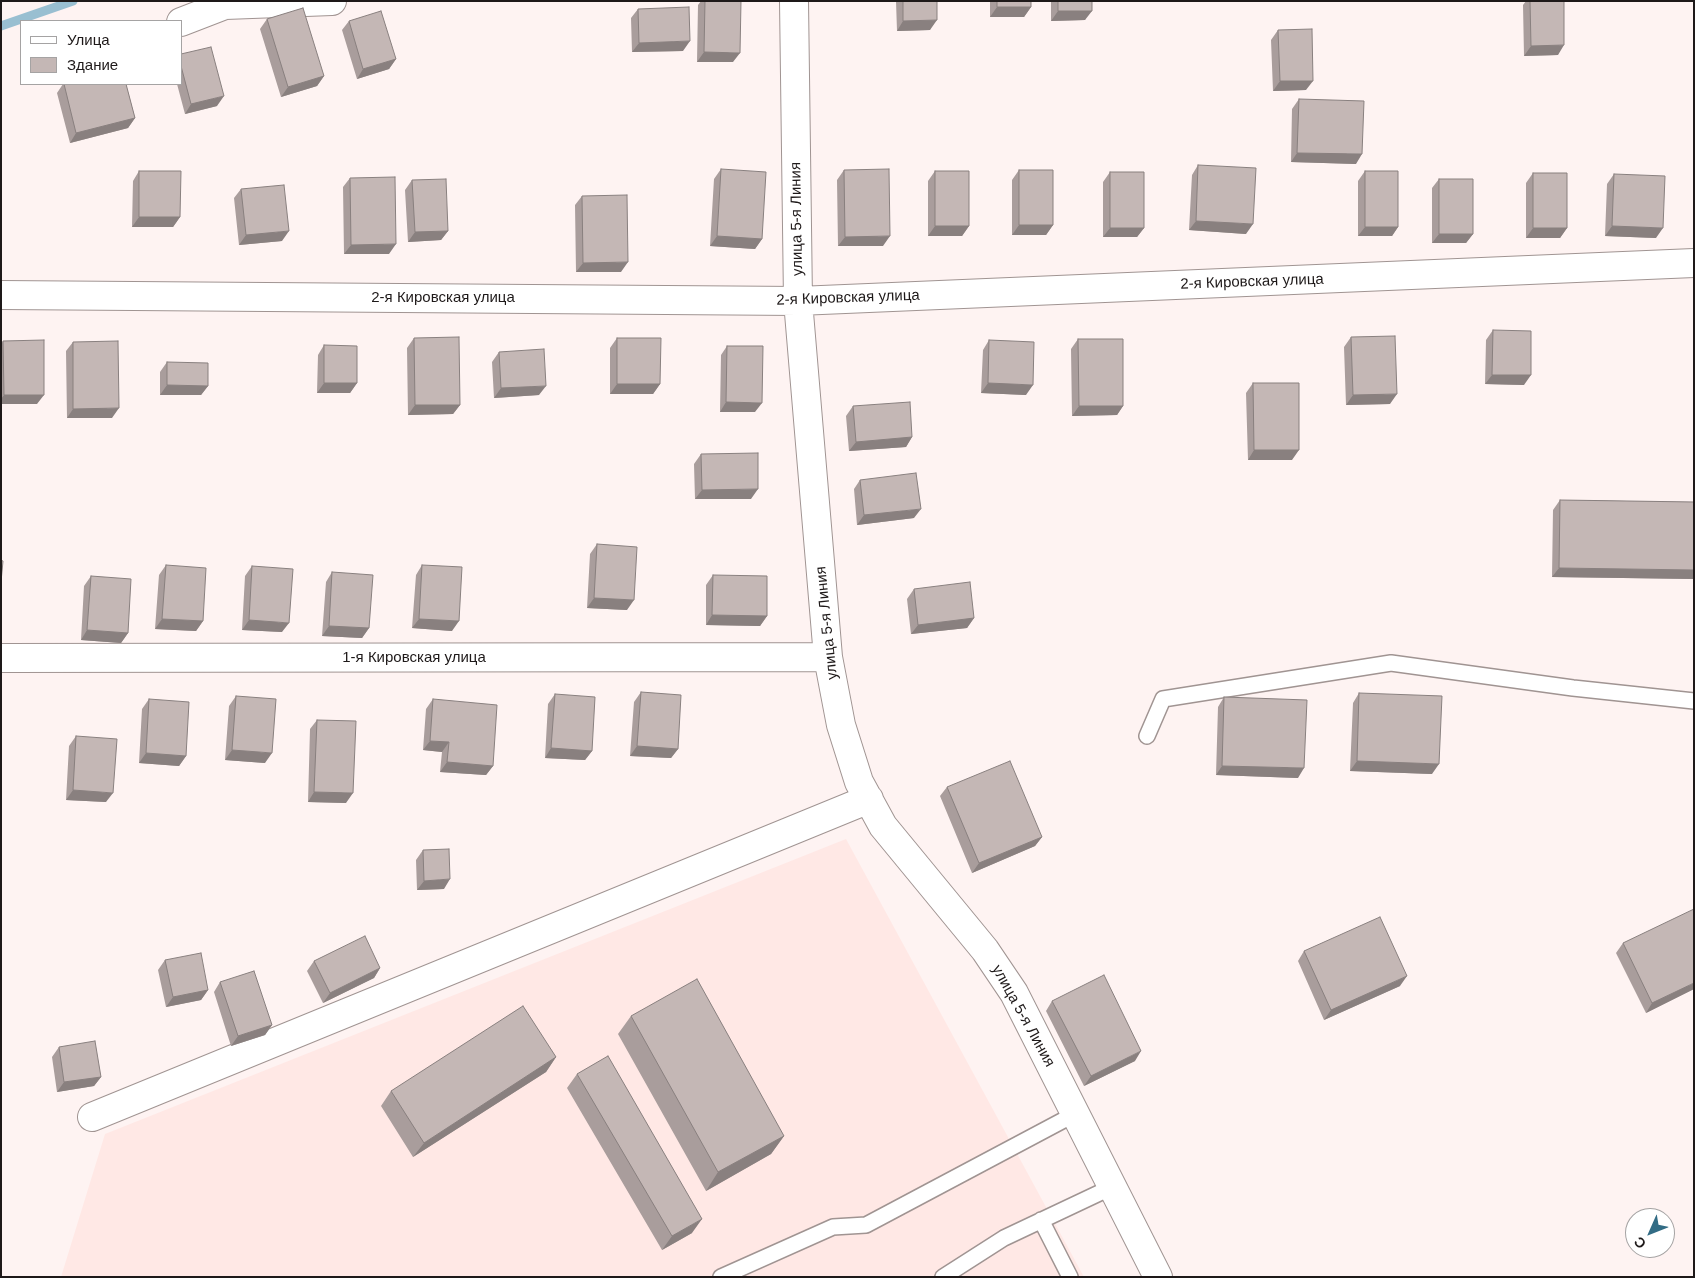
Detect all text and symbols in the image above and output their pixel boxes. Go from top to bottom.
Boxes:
legend [20,20,182,85]
text: Улица [67,31,110,48]
text: Здание [67,56,118,73]
street label: улица 5-я Линия [787,162,807,276]
street label: 2-я Кировская улица [1180,271,1324,293]
street label: 2-я Кировская улица [776,287,920,309]
street label: 2-я Кировская улица [371,289,515,307]
street label: улица 5-я Линия [812,565,842,681]
street label: 1-я Кировская улица [342,649,486,667]
street label: улица 5-я Линия [987,962,1059,1070]
north arrow [1625,1208,1675,1258]
text: С [1631,1234,1649,1252]

